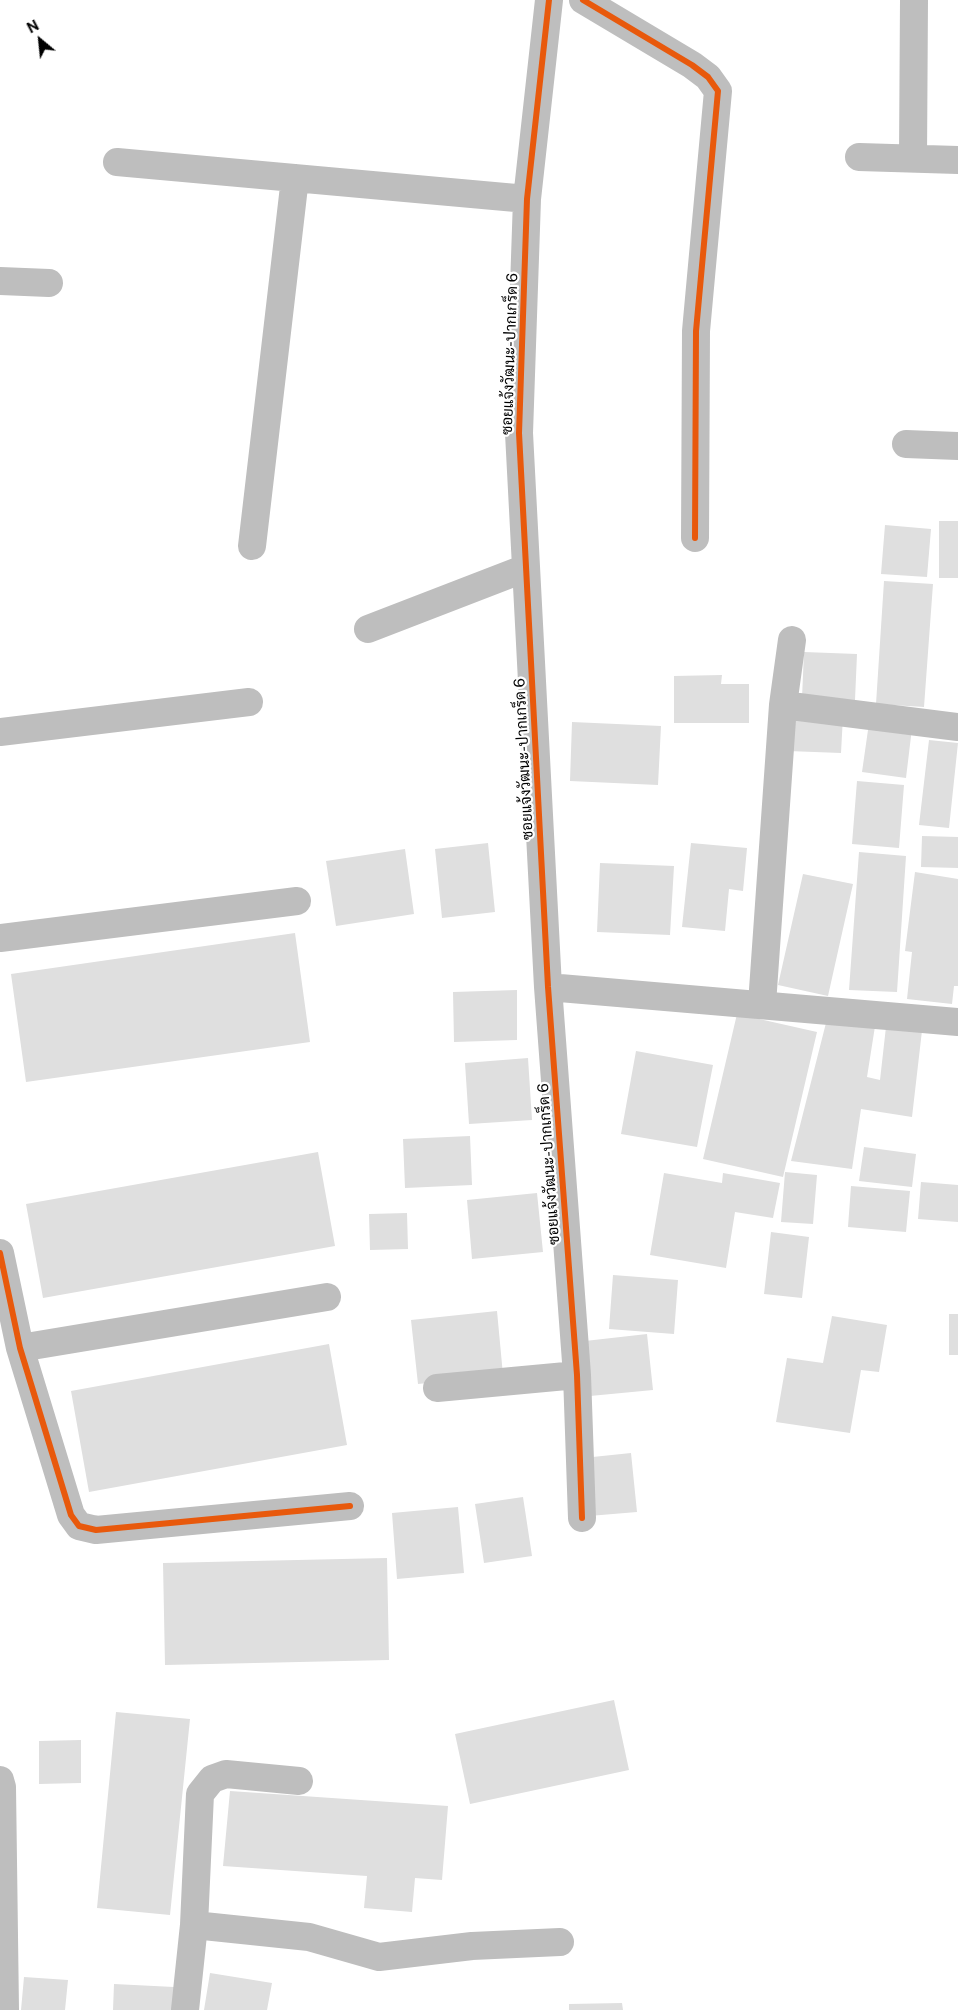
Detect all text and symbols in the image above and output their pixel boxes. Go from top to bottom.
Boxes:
north arrow [15,15,65,65]
text: N [24,17,42,36]
street label: ซอยแจ้งวัฒนะ-ปากเกร็ด 6 [498,273,522,435]
street label: ซอยแจ้งวัฒนะ-ปากเกร็ด 6 [511,678,537,840]
street label: ซอยแจ้งวัฒนะ-ปากเกร็ด 6 [534,1083,564,1245]

